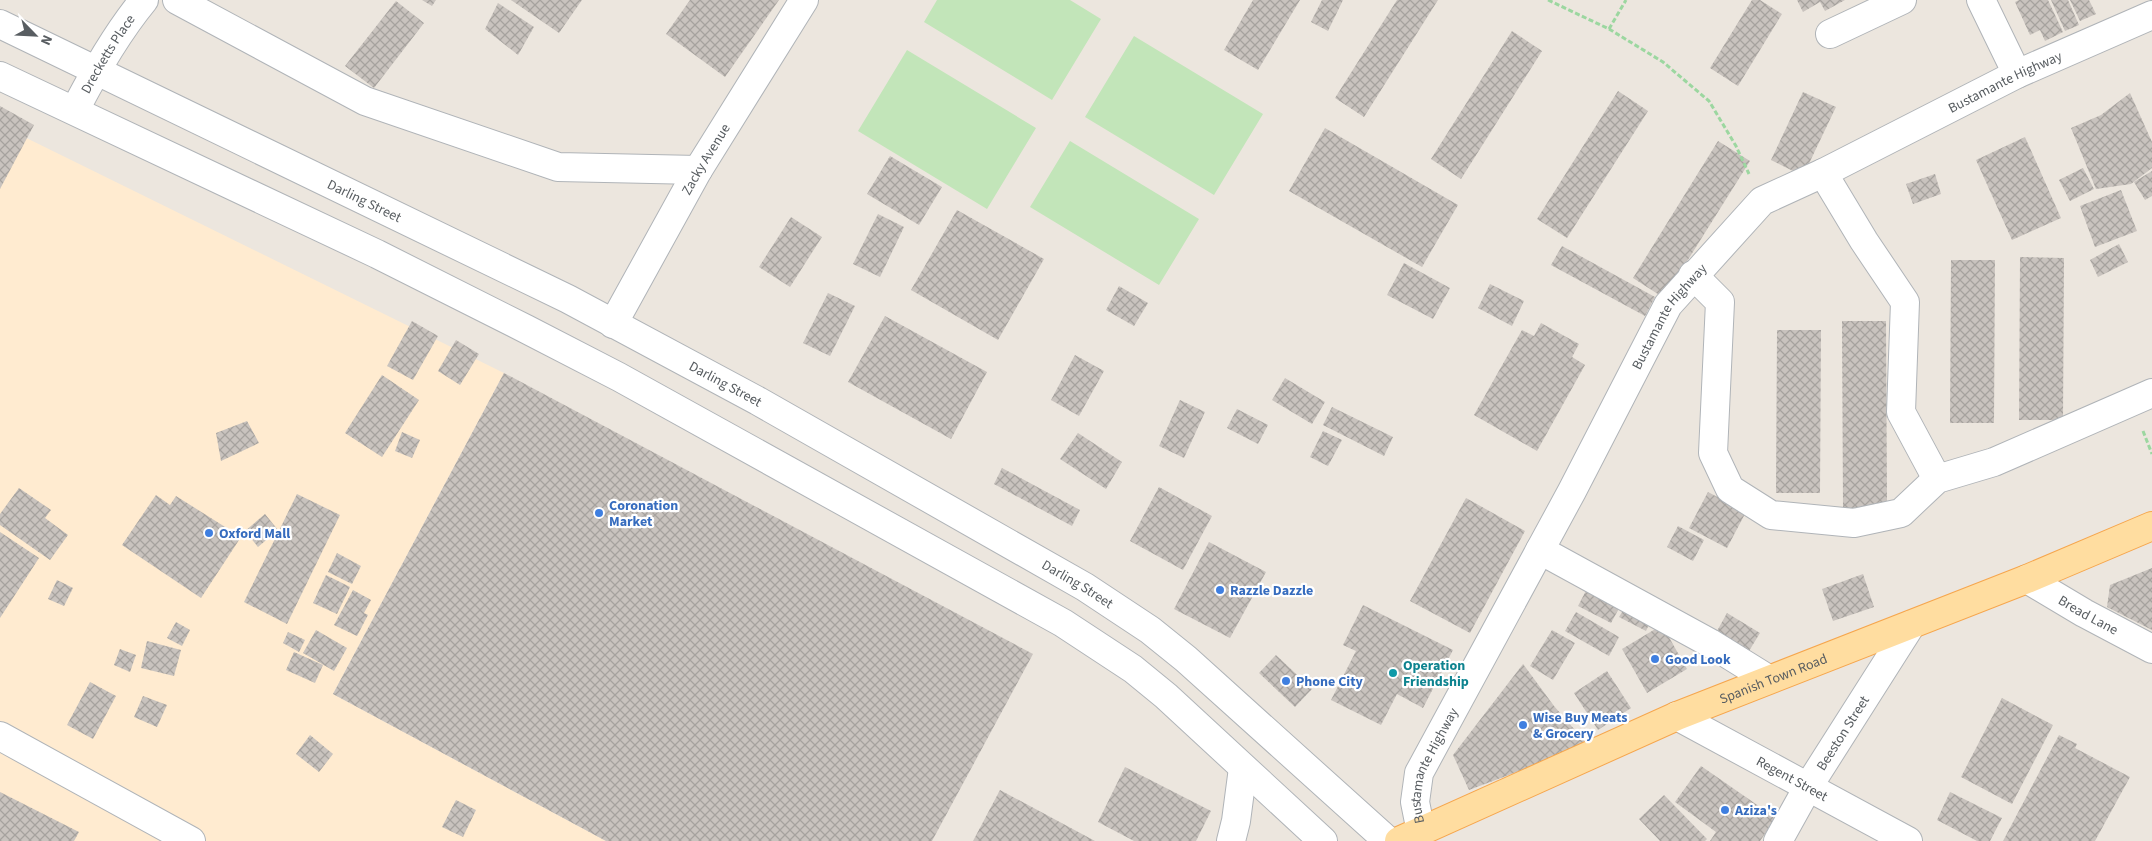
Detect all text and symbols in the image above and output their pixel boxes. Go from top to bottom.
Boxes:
north arrow [10,10,60,60]
street label: Drecketts Place [76,11,140,97]
text: N [35,32,57,48]
street label: Bustamante Highway [1945,46,2066,118]
street label: Zacky Avenue [677,120,736,199]
street label: Darling Street [324,175,405,228]
street label: Bustamante Highway [1627,259,1712,373]
street label: Darling Street [685,357,766,412]
place label: Coronation Market [609,496,678,532]
marker: Coronation Market [593,507,605,519]
place label: Oxford Mall [219,524,290,544]
marker: Oxford Mall [203,527,215,539]
street label: Darling Street [1038,555,1117,614]
place label: Razzle Dazzle [1230,581,1313,601]
marker: Razzle Dazzle [1214,584,1226,596]
street label: Bread Lane [2054,591,2121,640]
street label: Spanish Town Road [1717,649,1830,709]
place label: Good Look [1665,650,1731,670]
marker: Good Look [1649,653,1661,665]
place label: Operation Friendship [1403,656,1469,692]
marker: Operation Friendship [1387,667,1399,679]
place label: Phone City [1296,672,1364,692]
marker: Phone City [1280,675,1292,687]
street label: Beeston Street [1812,692,1875,775]
street label: Bustamante Highway [1406,704,1464,825]
place label: Wise Buy Meats & Grocery [1533,708,1627,744]
marker: Wise Buy Meats & Grocery [1517,719,1529,731]
street label: Regent Street [1752,752,1831,807]
place label: Aziza's [1734,801,1777,821]
marker: Aziza's [1719,804,1731,816]

